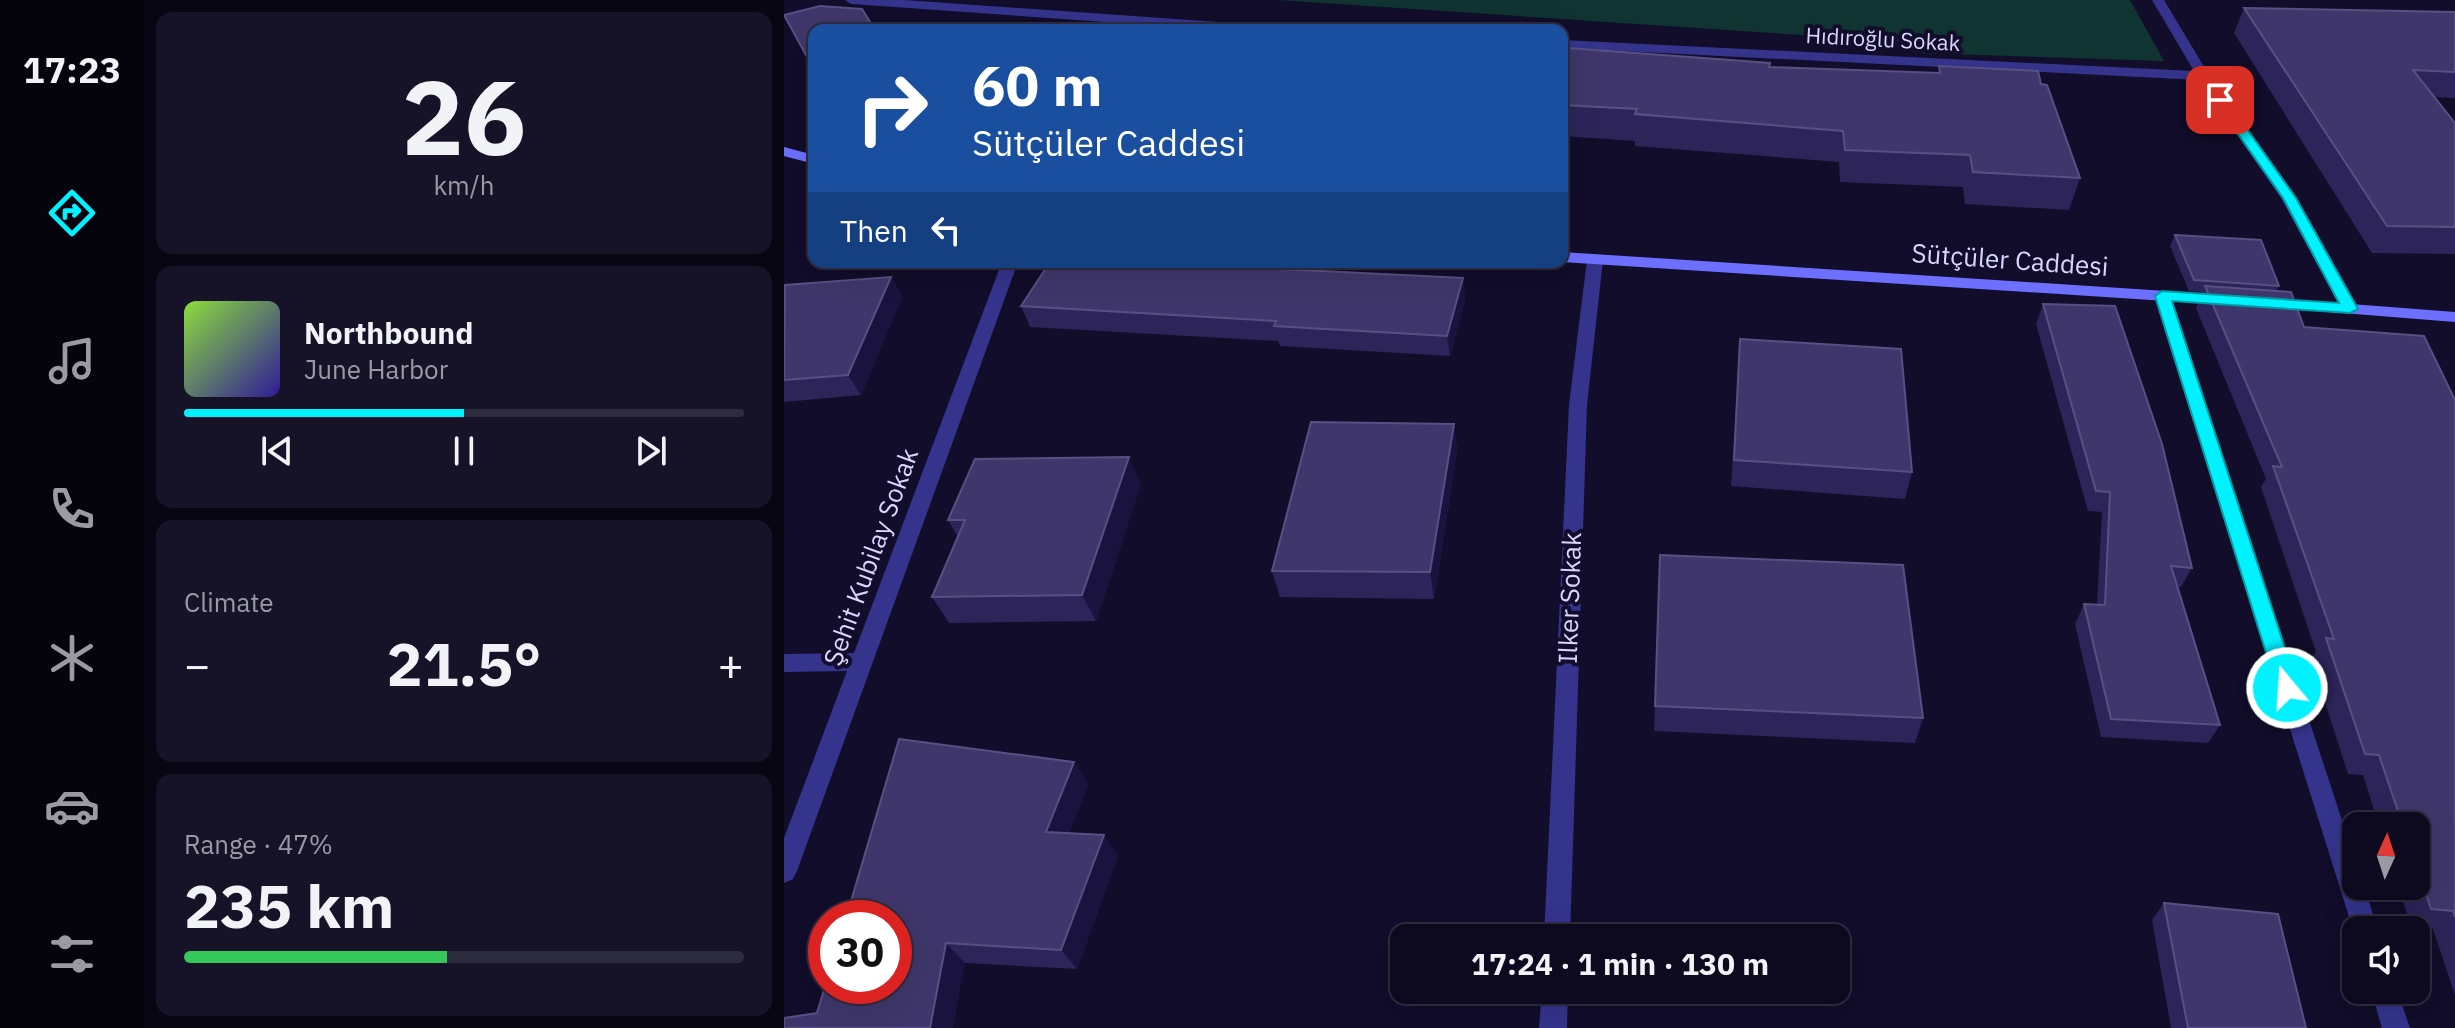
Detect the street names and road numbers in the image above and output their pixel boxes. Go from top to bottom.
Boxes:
street label: Hıdıroğlu Sokak [1805,20,1962,57]
street label: Sütçüler Caddesi [1910,235,2110,283]
street label: Şehit Kubilay Sokak [815,443,925,670]
street label: Ilker Sokak [1550,531,1588,664]

